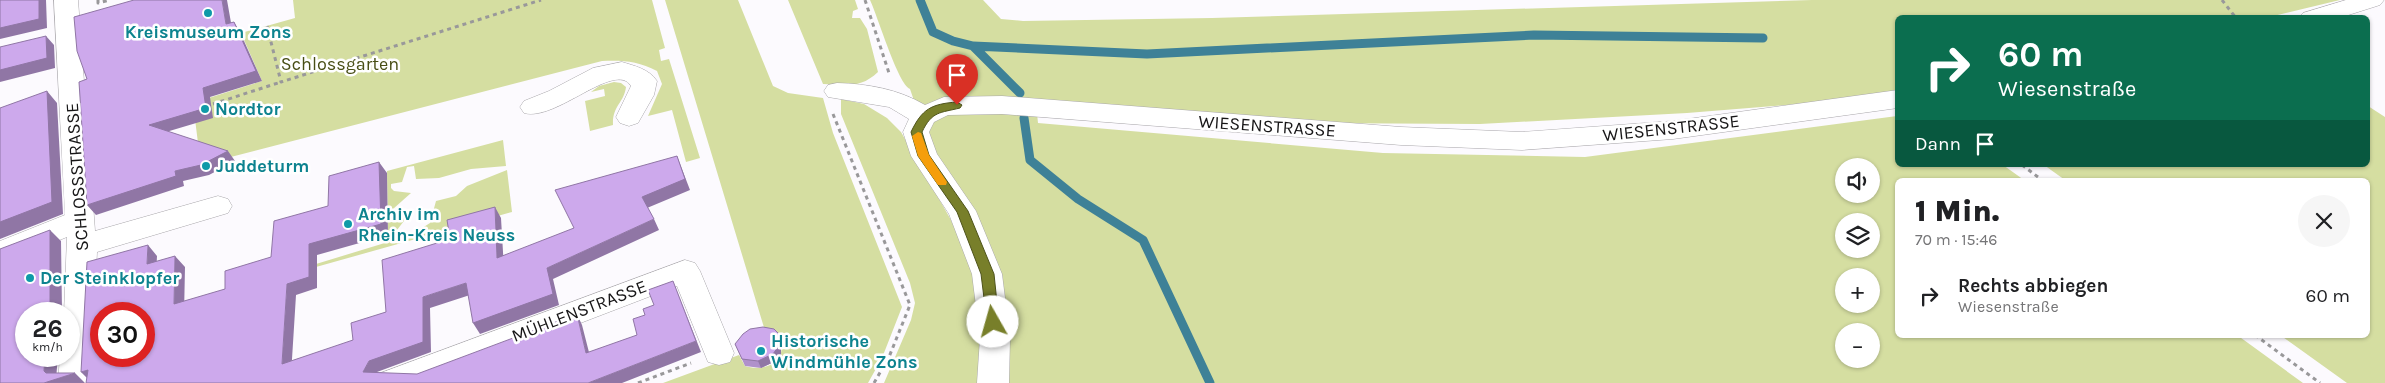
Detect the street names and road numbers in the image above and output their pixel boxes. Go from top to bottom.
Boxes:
street label: SCHLOSSSTRASSE [61,102,93,252]
street label: WIESENSTRASSE [1198,110,1336,142]
street label: WIESENSTRASSE [1601,110,1741,146]
street label: MÜHLENSTRASSE [508,275,650,347]

